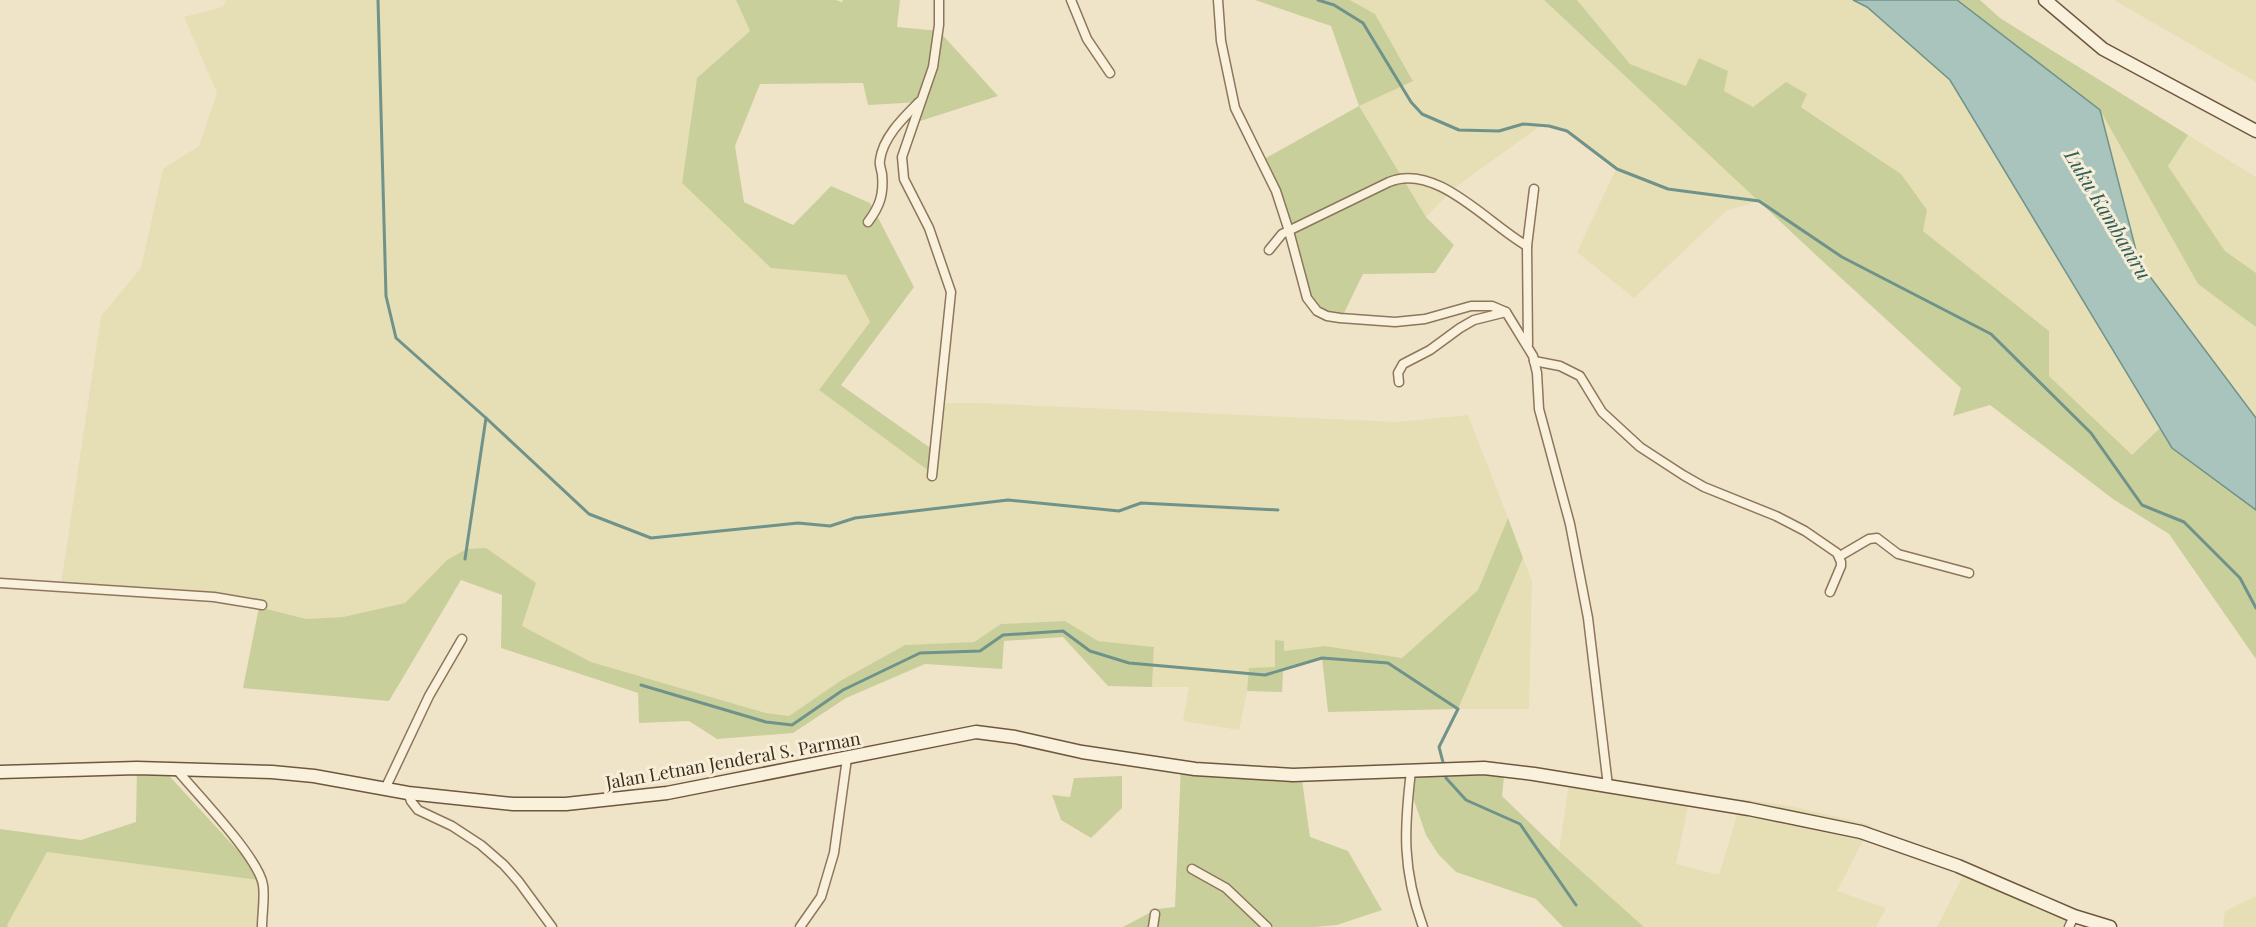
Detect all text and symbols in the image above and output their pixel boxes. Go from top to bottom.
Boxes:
water label: Luku Kambaniru [2059,143,2159,284]
street label: Jalan Letnan Jenderal S. Parman [603,726,862,794]

